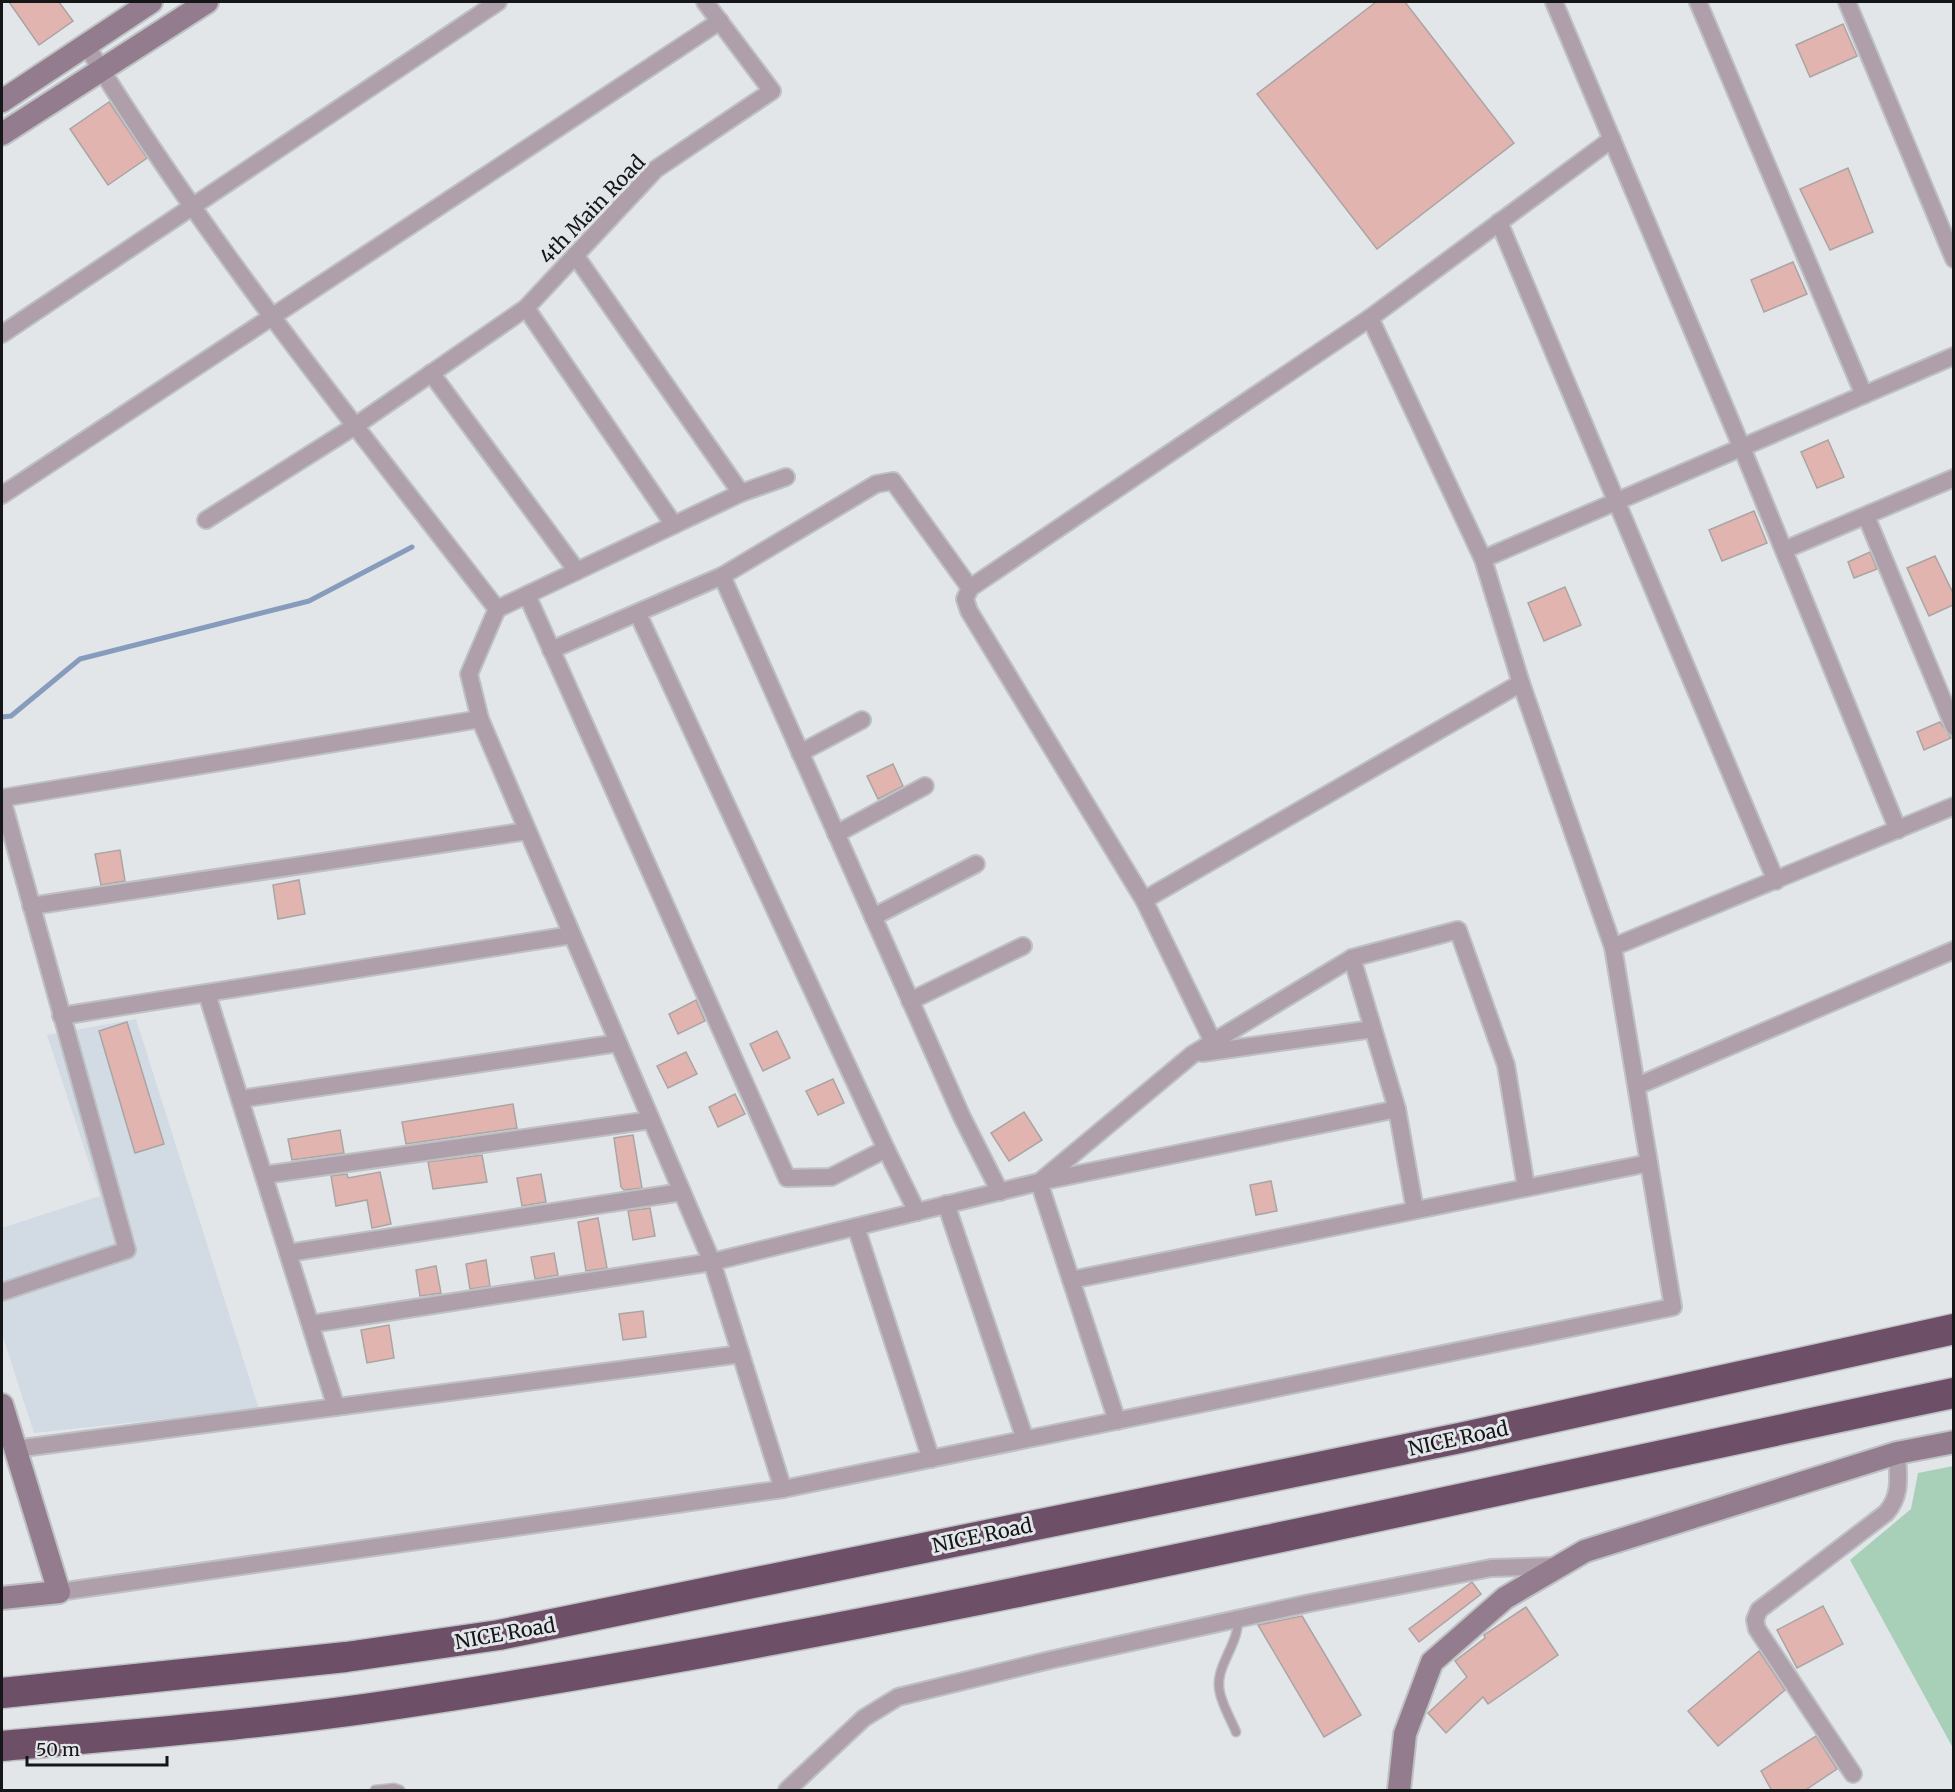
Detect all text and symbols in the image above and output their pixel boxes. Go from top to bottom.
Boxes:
street label: 4th Main Road [534,150,650,268]
street label: NICE Road [1406,1415,1510,1461]
street label: NICE Road [930,1512,1034,1558]
street label: NICE Road [453,1612,557,1654]
scale bar [27,1729,166,1767]
text: 50 m [36,1738,80,1761]

